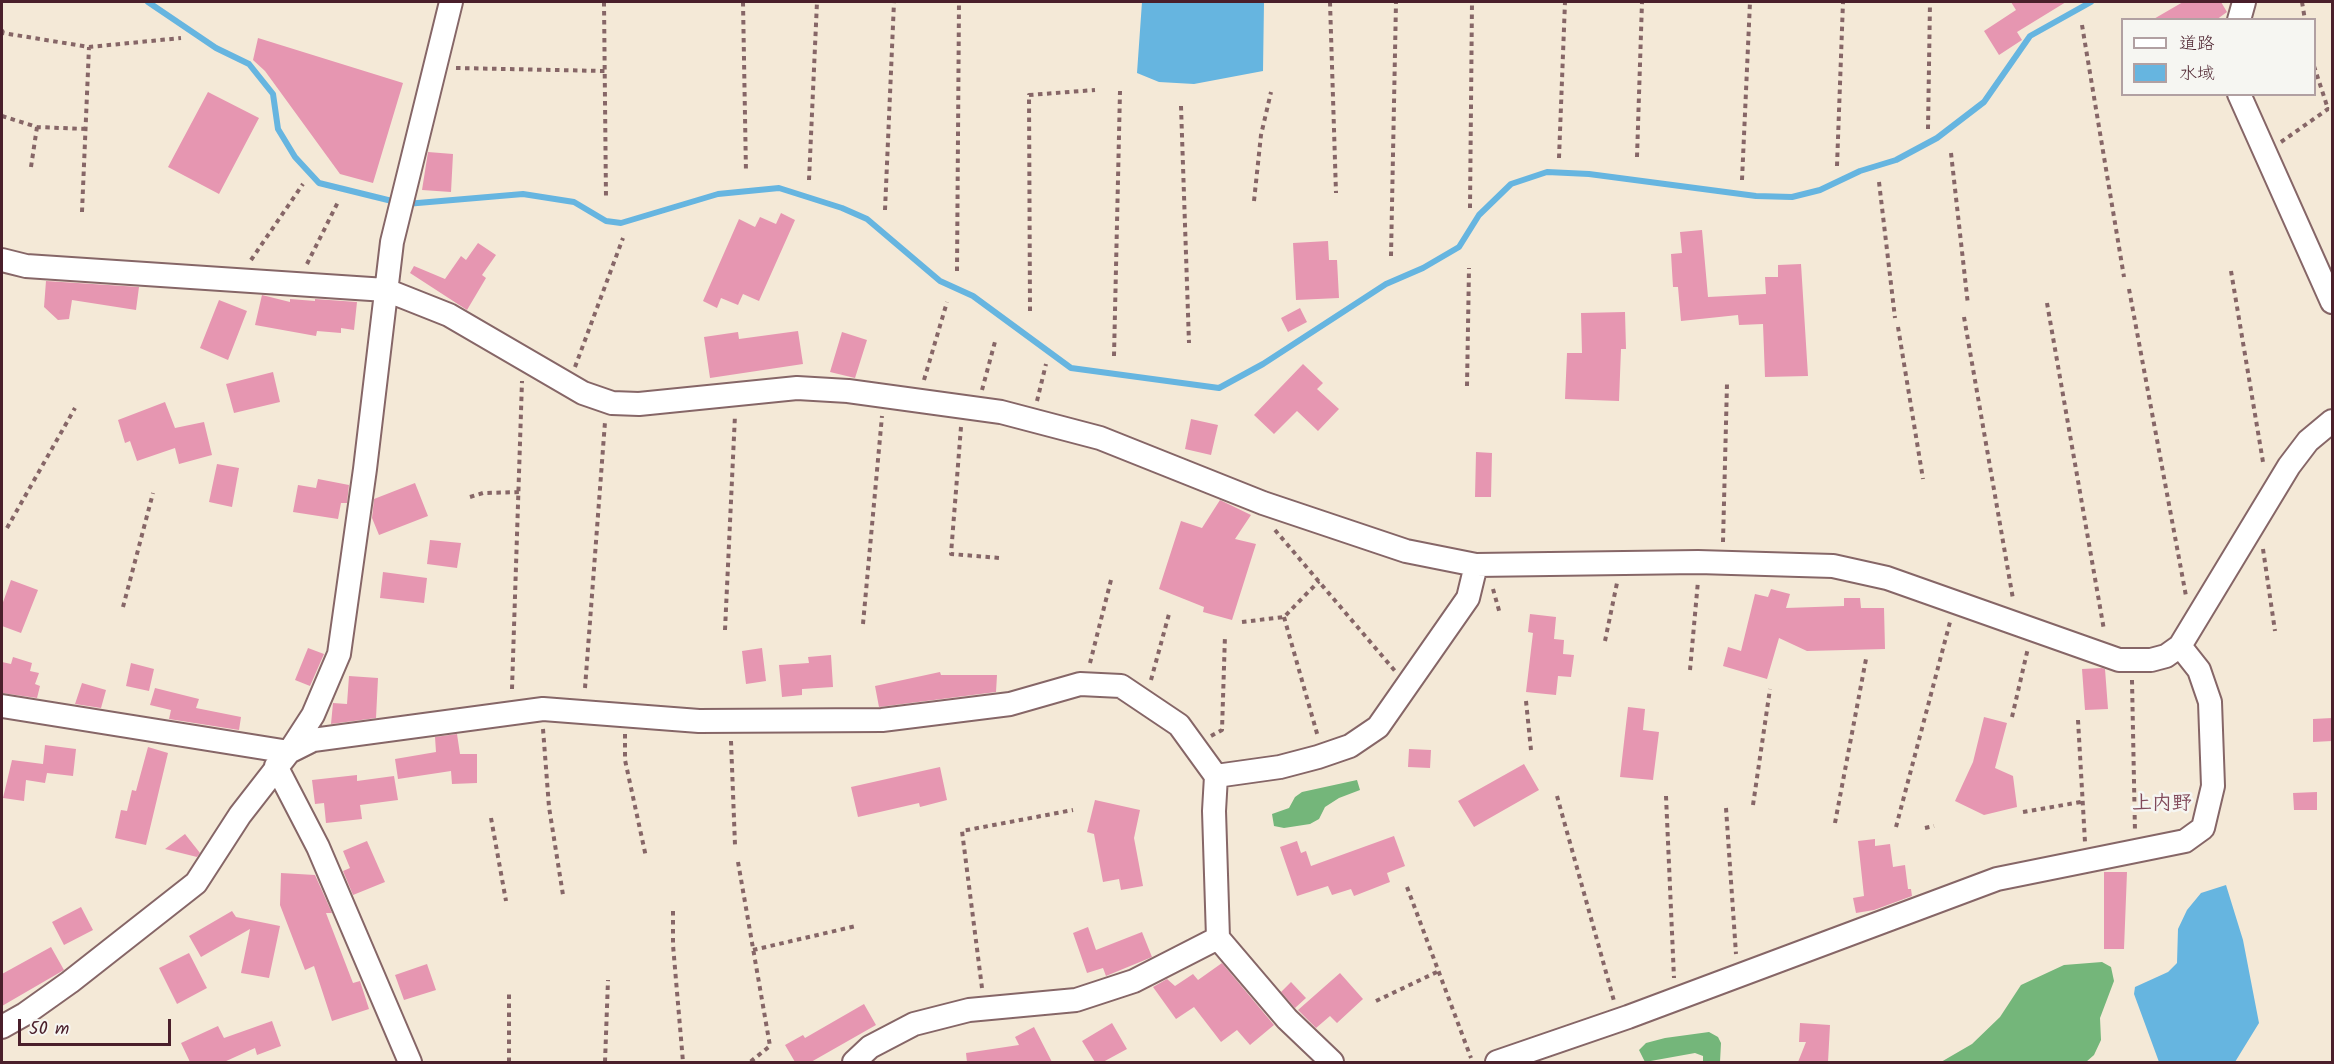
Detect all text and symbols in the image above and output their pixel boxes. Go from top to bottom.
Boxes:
legend [2121,18,2316,96]
text: 道路 [2179,30,2215,59]
text: 水域 [2179,60,2215,89]
district label: 上内野 [2132,794,2192,818]
scale bar [21,1007,174,1045]
text: 50 m [29,1015,69,1044]

